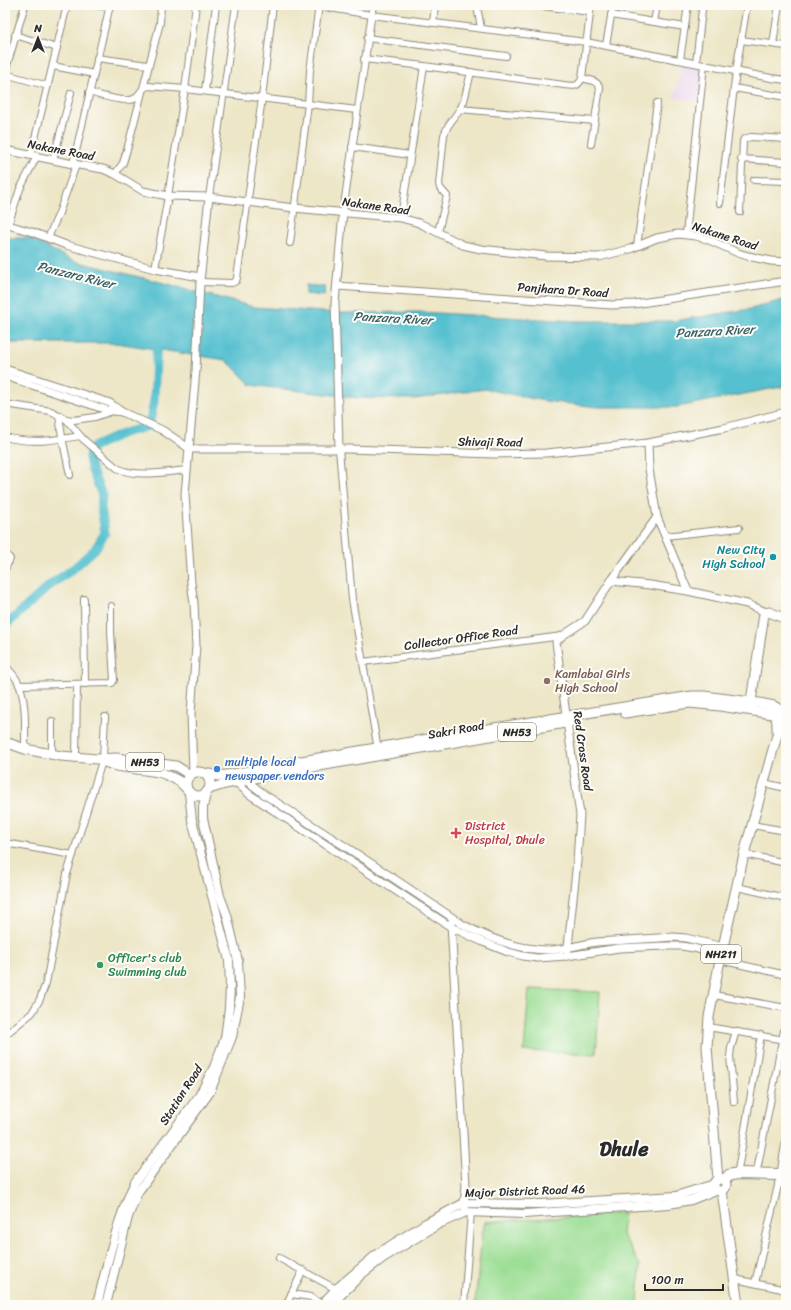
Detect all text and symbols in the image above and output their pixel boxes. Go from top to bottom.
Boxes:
north arrow [18,18,58,58]
text: N [33,19,42,38]
street label: Nakane Road [26,133,97,167]
street label: Nakane Road [341,190,412,222]
street label: Nakane Road [689,215,761,257]
water label: Panzara River [35,254,120,296]
street label: Panjhara Dr Road [517,276,610,304]
water label: Panzara River [353,304,436,332]
water label: Panzara River [675,317,758,345]
street label: Shivaji Road [458,430,524,454]
place label: New City High School [702,539,766,575]
marker: New City High School [768,552,778,562]
street label: Collector Office Road [403,619,521,657]
place label: Kamlabai Girls High School [555,663,630,699]
marker: Kamlabai Girls High School [542,676,552,686]
street label: Red Cross Road [567,710,600,793]
street label: Sakri Road [426,714,487,746]
road number: NH53 [498,723,536,741]
place label: multiple local newspaper vendors [225,751,325,787]
road number: NH53 [126,753,164,771]
marker: multiple local newspaper vendors [212,764,222,774]
place label: District Hospital, Dhule [465,815,545,851]
marker: District Hospital, Dhule [450,827,462,839]
road number: NH211 [701,945,741,963]
place label: Officer's club Swimming club [108,947,187,983]
marker: Officer's club Swimming club [95,960,105,970]
street label: Station Road [153,1059,210,1130]
district label: Dhule [599,1132,649,1167]
street label: Major District Road 46 [465,1178,586,1204]
scale bar [645,1266,723,1292]
text: 100 m [651,1269,684,1291]

